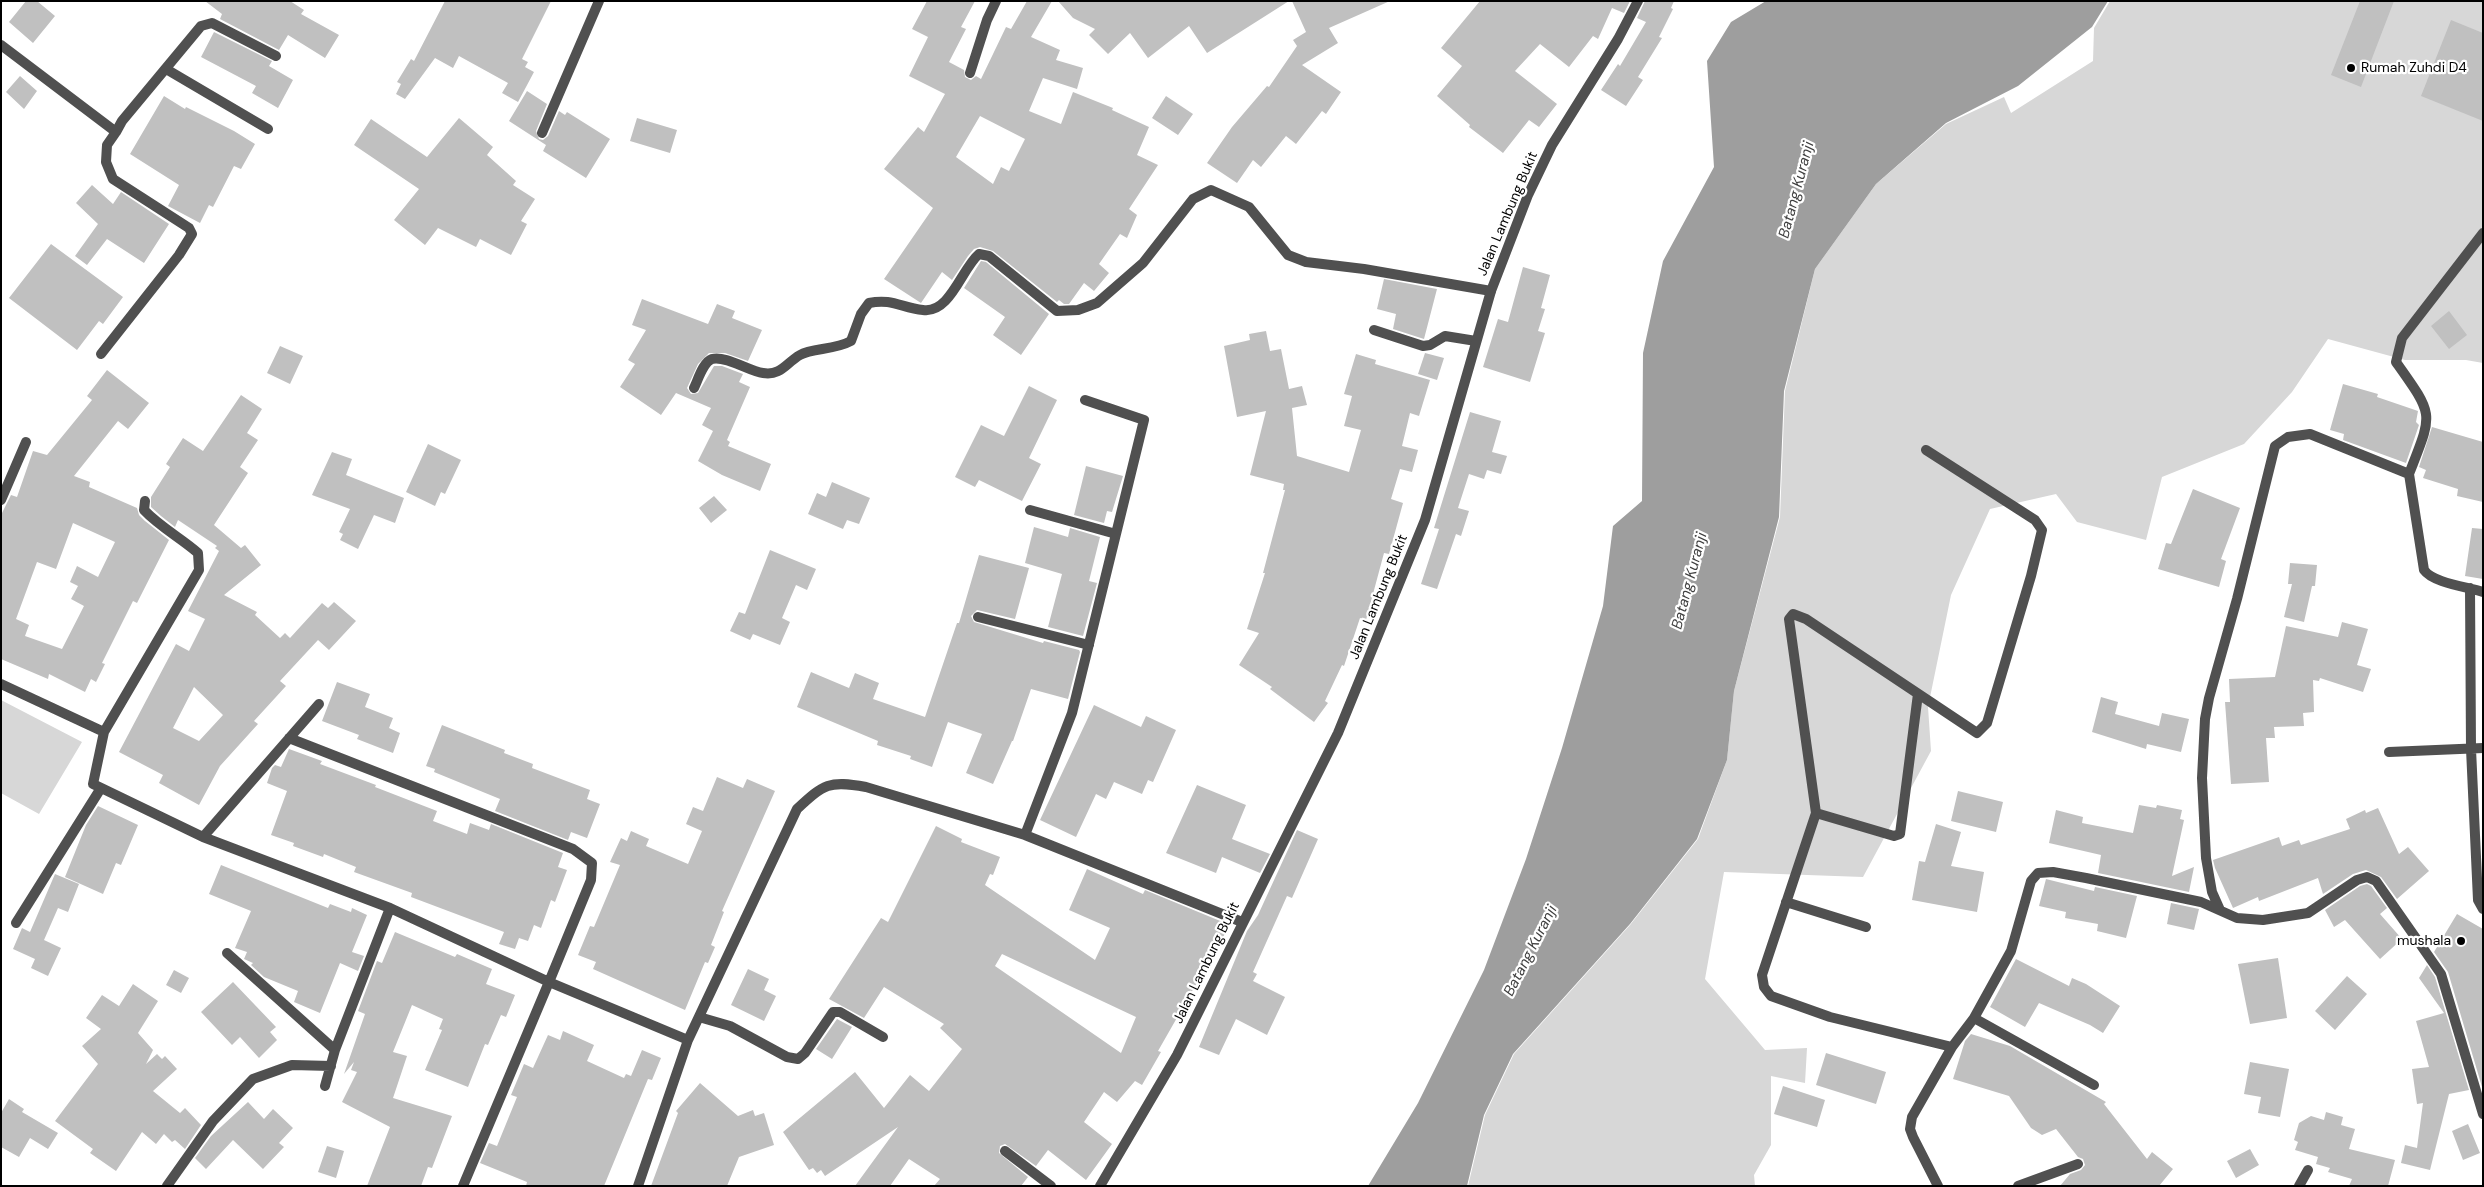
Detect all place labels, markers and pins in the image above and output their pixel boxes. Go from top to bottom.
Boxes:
place label: Rumah Zuhdi D4 [2361,60,2467,76]
marker: Rumah Zuhdi D4 [2345,62,2357,74]
place label: mushala [2397,933,2451,949]
marker: mushala [2455,935,2467,947]

